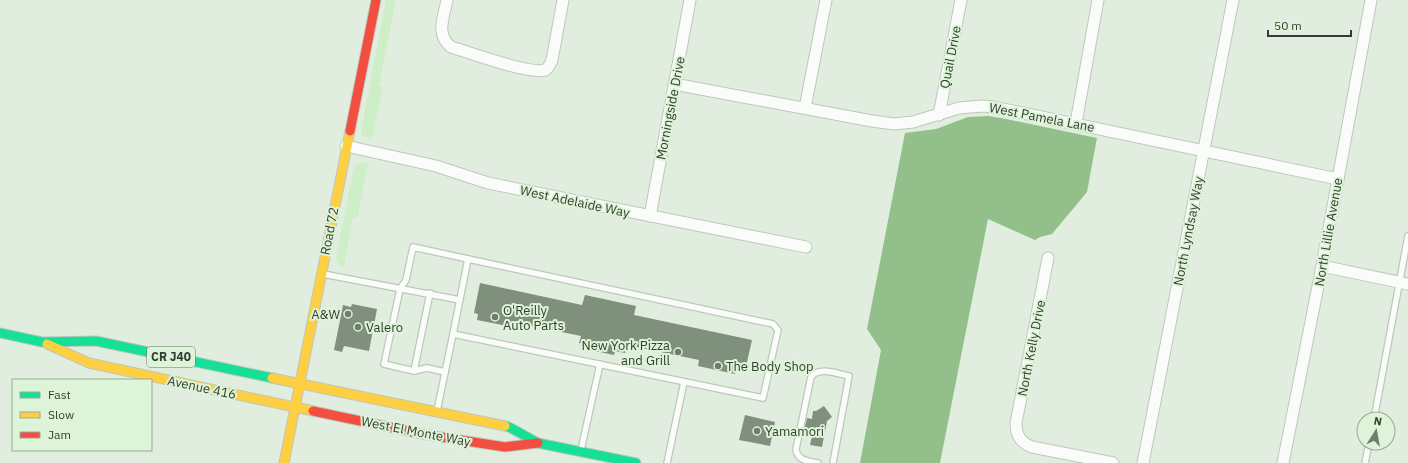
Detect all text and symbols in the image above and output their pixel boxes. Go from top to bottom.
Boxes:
scale bar [1268,12,1351,38]
text: 50 m [1274,18,1302,33]
street label: Quail Drive [936,24,965,90]
street label: Morningside Drive [652,55,689,161]
street label: West Pamela Lane [988,99,1096,136]
street label: North Lyndsay Way [1170,174,1208,287]
street label: North Lillie Avenue [1311,176,1346,288]
street label: West Adelaide Way [518,182,632,222]
street label: Road 72 [317,206,342,257]
street label: North Kelly Drive [1014,298,1049,398]
place label: O'Reilly Auto Parts [503,302,564,334]
place label: A&W [311,306,340,323]
marker: A&W [343,309,353,319]
marker: O'Reilly Auto Parts [490,312,500,322]
place label: Valero [366,319,403,336]
marker: Valero [353,322,363,332]
place label: New York Pizza and Grill [582,337,670,369]
road number: CR J40 [147,347,195,367]
marker: New York Pizza and Grill [673,347,683,357]
place label: The Body Shop [726,358,814,375]
marker: The Body Shop [713,361,723,371]
street label: Avenue 416 [166,372,238,403]
legend [12,379,152,451]
text: Fast [48,387,71,402]
text: Slow [48,407,74,422]
north arrow [1356,411,1396,451]
street label: West El Monte Way [360,413,473,451]
text: N [1373,414,1383,429]
place label: Yamamori [765,423,824,440]
marker: Yamamori [752,426,762,436]
text: Jam [48,427,71,442]

